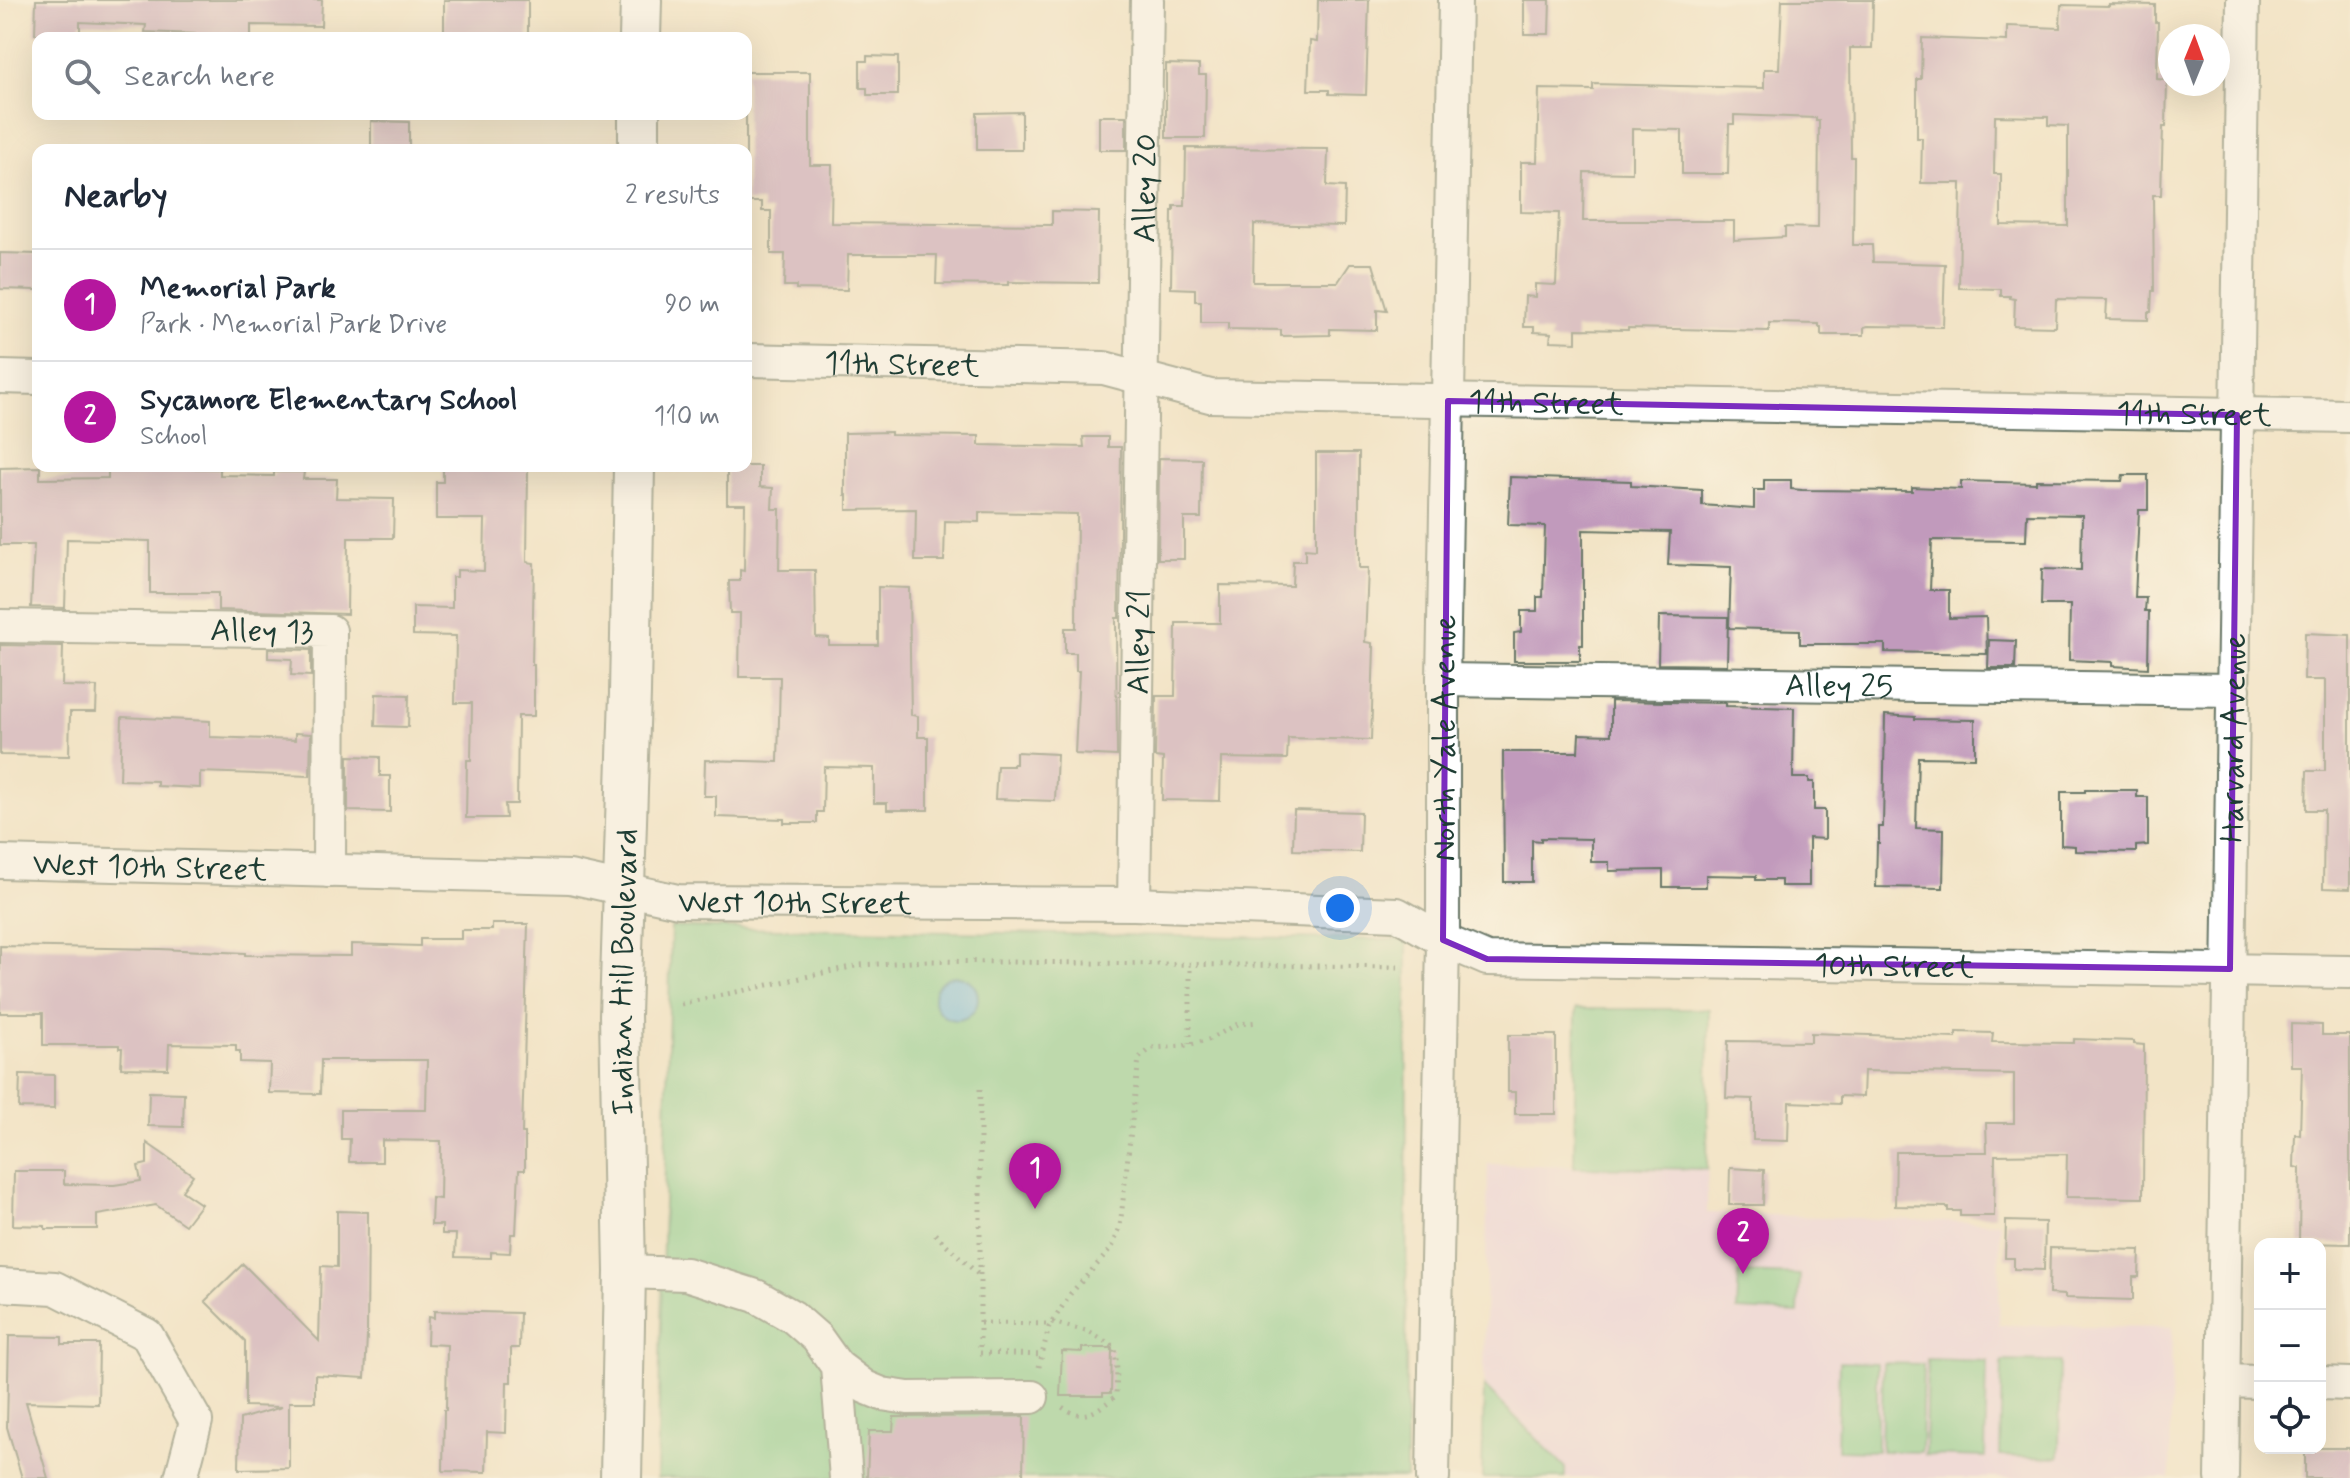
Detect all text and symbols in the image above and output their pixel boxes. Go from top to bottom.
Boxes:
north arrow [2158,24,2230,96]
search box [32,32,752,120]
icon: search [60,54,104,98]
text: Search here [124,57,275,96]
street label: Alley 20 [1125,133,1168,243]
text: Nearby [64,174,168,219]
text: 2 results [625,179,720,213]
text: Memorial Park [140,269,336,308]
text: 1 [84,288,96,322]
text: 90 m [665,288,720,322]
text: Park · Memorial Park Drive [140,308,447,342]
street label: 11th Street [824,343,980,388]
text: Sycamore Elementary School [140,381,517,420]
street label: 11th Street [1468,382,1624,426]
street label: 11th Street [2116,393,2272,438]
text: 2 [84,400,96,434]
text: 110 m [654,400,720,434]
text: School [140,420,207,454]
street label: Alley 21 [1118,589,1162,695]
street label: Alley 13 [210,610,314,654]
street label: North Yale Avenue [1424,614,1467,862]
street label: Harvard Avenue [2212,633,2257,843]
street label: Alley 25 [1785,665,1893,709]
street label: Indian Hill Boulevard [601,828,649,1116]
street label: West 10th Street [32,844,268,892]
street label: West 10th Street [678,882,913,926]
your location [1320,888,1360,928]
street label: 10th Street [1814,945,1975,989]
pin: 1 [1009,1143,1061,1209]
pin: 2 [1717,1208,1769,1274]
map controls [2254,1238,2326,1454]
button: + [2254,1238,2326,1310]
button: − [2254,1310,2326,1382]
button: locate [2254,1382,2326,1454]

